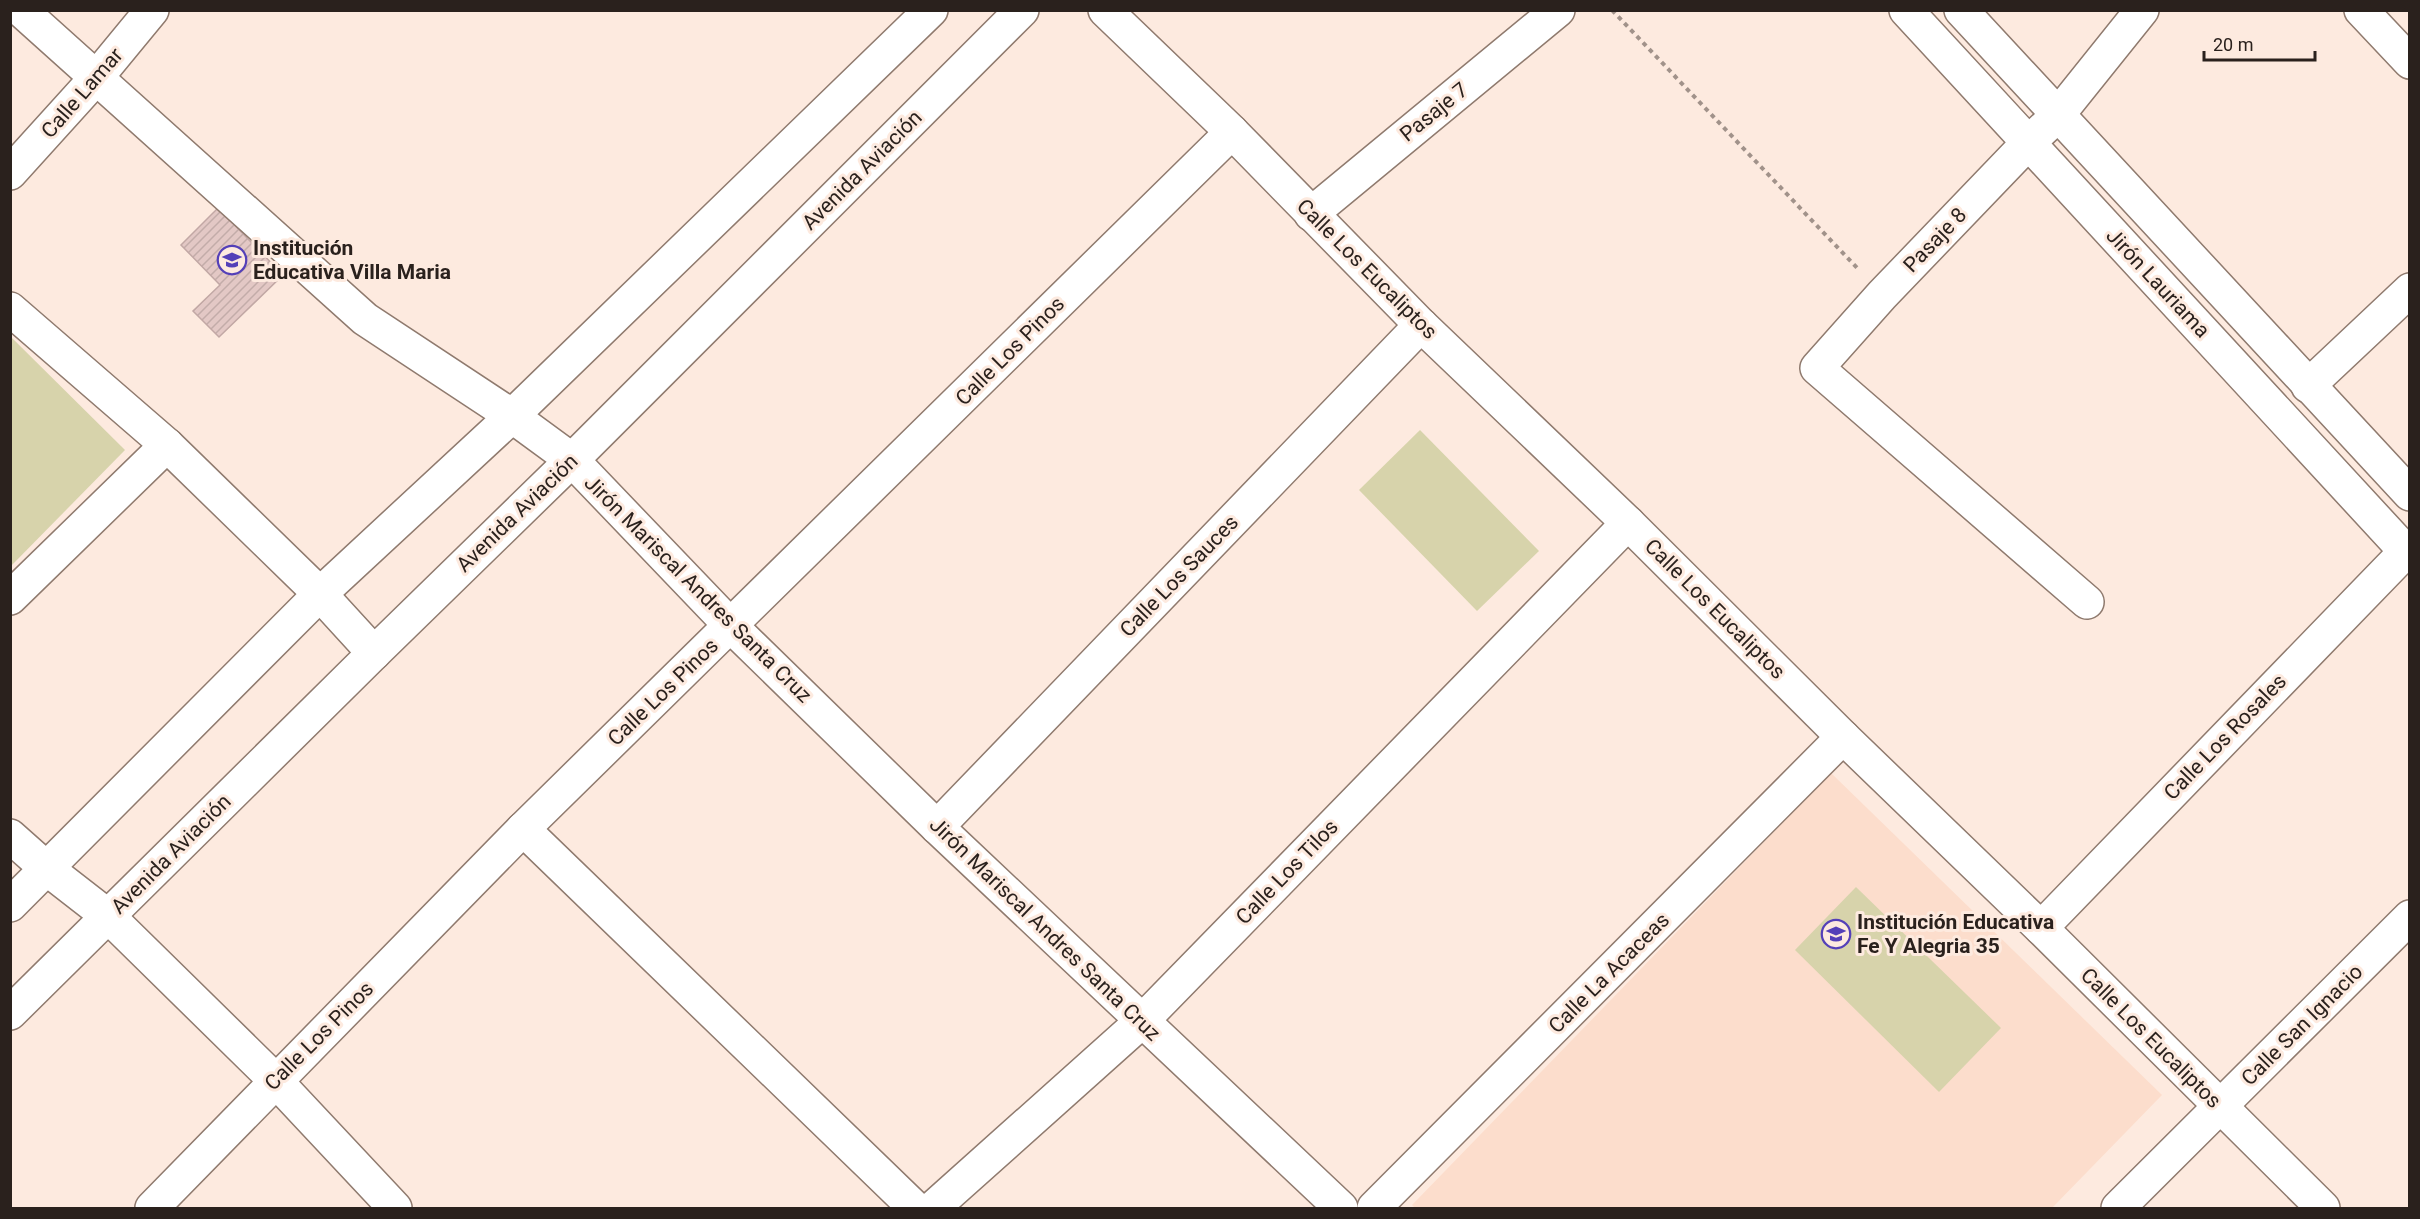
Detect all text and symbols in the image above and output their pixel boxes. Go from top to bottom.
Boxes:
scale bar [2204,24,2315,62]
text: 20 m [2213,34,2253,55]
street label: Calle Lamar [36,43,128,143]
street label: Pasaje 7 [1395,78,1473,146]
street label: Avenida Aviación [797,105,927,235]
street label: Calle Los Eucaliptos [1292,194,1442,344]
street label: Pasaje 8 [1899,203,1971,277]
street label: Jirón Lauriama [2101,224,2215,342]
place label: Institución Educativa Villa Maria [253,236,451,284]
school or university icon: Institución Educativa Villa Maria [216,244,248,276]
street label: Calle Los Pinos [951,292,1069,410]
street label: Avenida Aviación [451,449,583,577]
street label: Jirón Mariscal Andres Santa Cruz [580,471,816,707]
street label: Calle Los Sauces [1115,510,1243,642]
street label: Calle Los Eucaliptos [1640,534,1790,684]
street label: Calle Los Pinos [603,633,723,751]
street label: Calle Los Rosales [2159,669,2291,805]
street label: Avenida Aviación [106,789,236,919]
street label: Jirón Mariscal Andres Santa Cruz [925,812,1165,1046]
street label: Calle Los Tilos [1231,815,1343,929]
street label: Calle La Acaceas [1544,908,1674,1038]
place label: Institución Educativa Fe Y Alegria 35 [1857,910,2054,958]
school or university icon: Institución Educativa Fe Y Alegria 35 [1820,918,1852,950]
street label: Calle San Ignacio [2237,960,2367,1090]
street label: Calle Los Eucaliptos [2076,963,2226,1113]
street label: Calle Los Pinos [260,977,378,1095]

